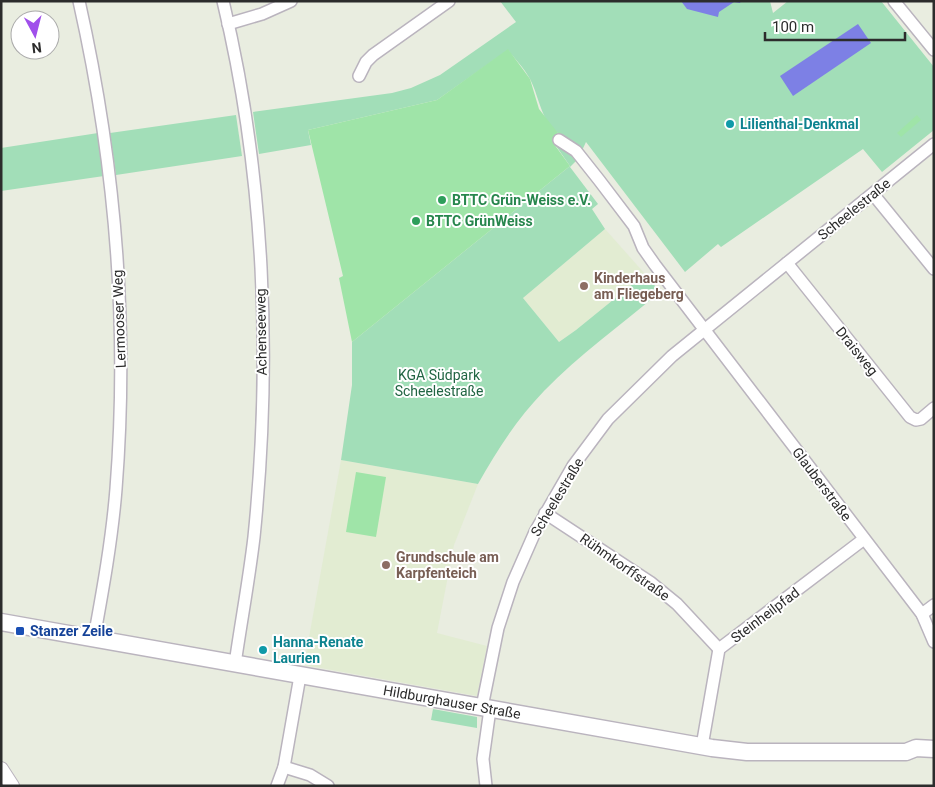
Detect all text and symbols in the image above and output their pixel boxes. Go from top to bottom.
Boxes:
north arrow [10,10,60,60]
scale bar [765,10,905,42]
text: 100 m [772,18,814,36]
text: N [31,39,42,56]
place label: Lilienthal-Denkmal [740,116,859,132]
marker: Lilienthal-Denkmal [724,118,736,130]
street label: Scheelestraße [815,175,893,243]
place label: BTTC Grün-Weiss e.V. [452,192,591,208]
marker: BTTC Grün-Weiss e.V. [436,194,448,206]
place label: BTTC GrünWeiss [426,213,533,229]
marker: BTTC GrünWeiss [410,215,422,227]
street label: Lermooser Weg [109,270,129,368]
place label: Kinderhaus am Fliegeberg [594,270,684,302]
marker: Kinderhaus am Fliegeberg [578,280,590,292]
street label: Achenseeweg [252,288,270,376]
street label: Draisweg [833,324,881,378]
park label: KGA Südpark Scheelestraße [395,367,483,399]
street label: Glauberstraße [789,444,855,524]
street label: Scheelestraße [527,455,587,539]
street label: Rühmkorffstraße [577,530,673,604]
place label: Grundschule am Karpfenteich [396,549,499,581]
marker: Grundschule am Karpfenteich [380,559,392,571]
street label: Steinheilpfad [728,584,802,646]
place label: Stanzer Zeile [30,623,113,639]
marker: Stanzer Zeile [14,625,26,637]
place label: Hanna-Renate Laurien [273,634,364,666]
marker: Hanna-Renate Laurien [257,644,269,656]
street label: Hildburghauser Straße [382,682,522,722]

